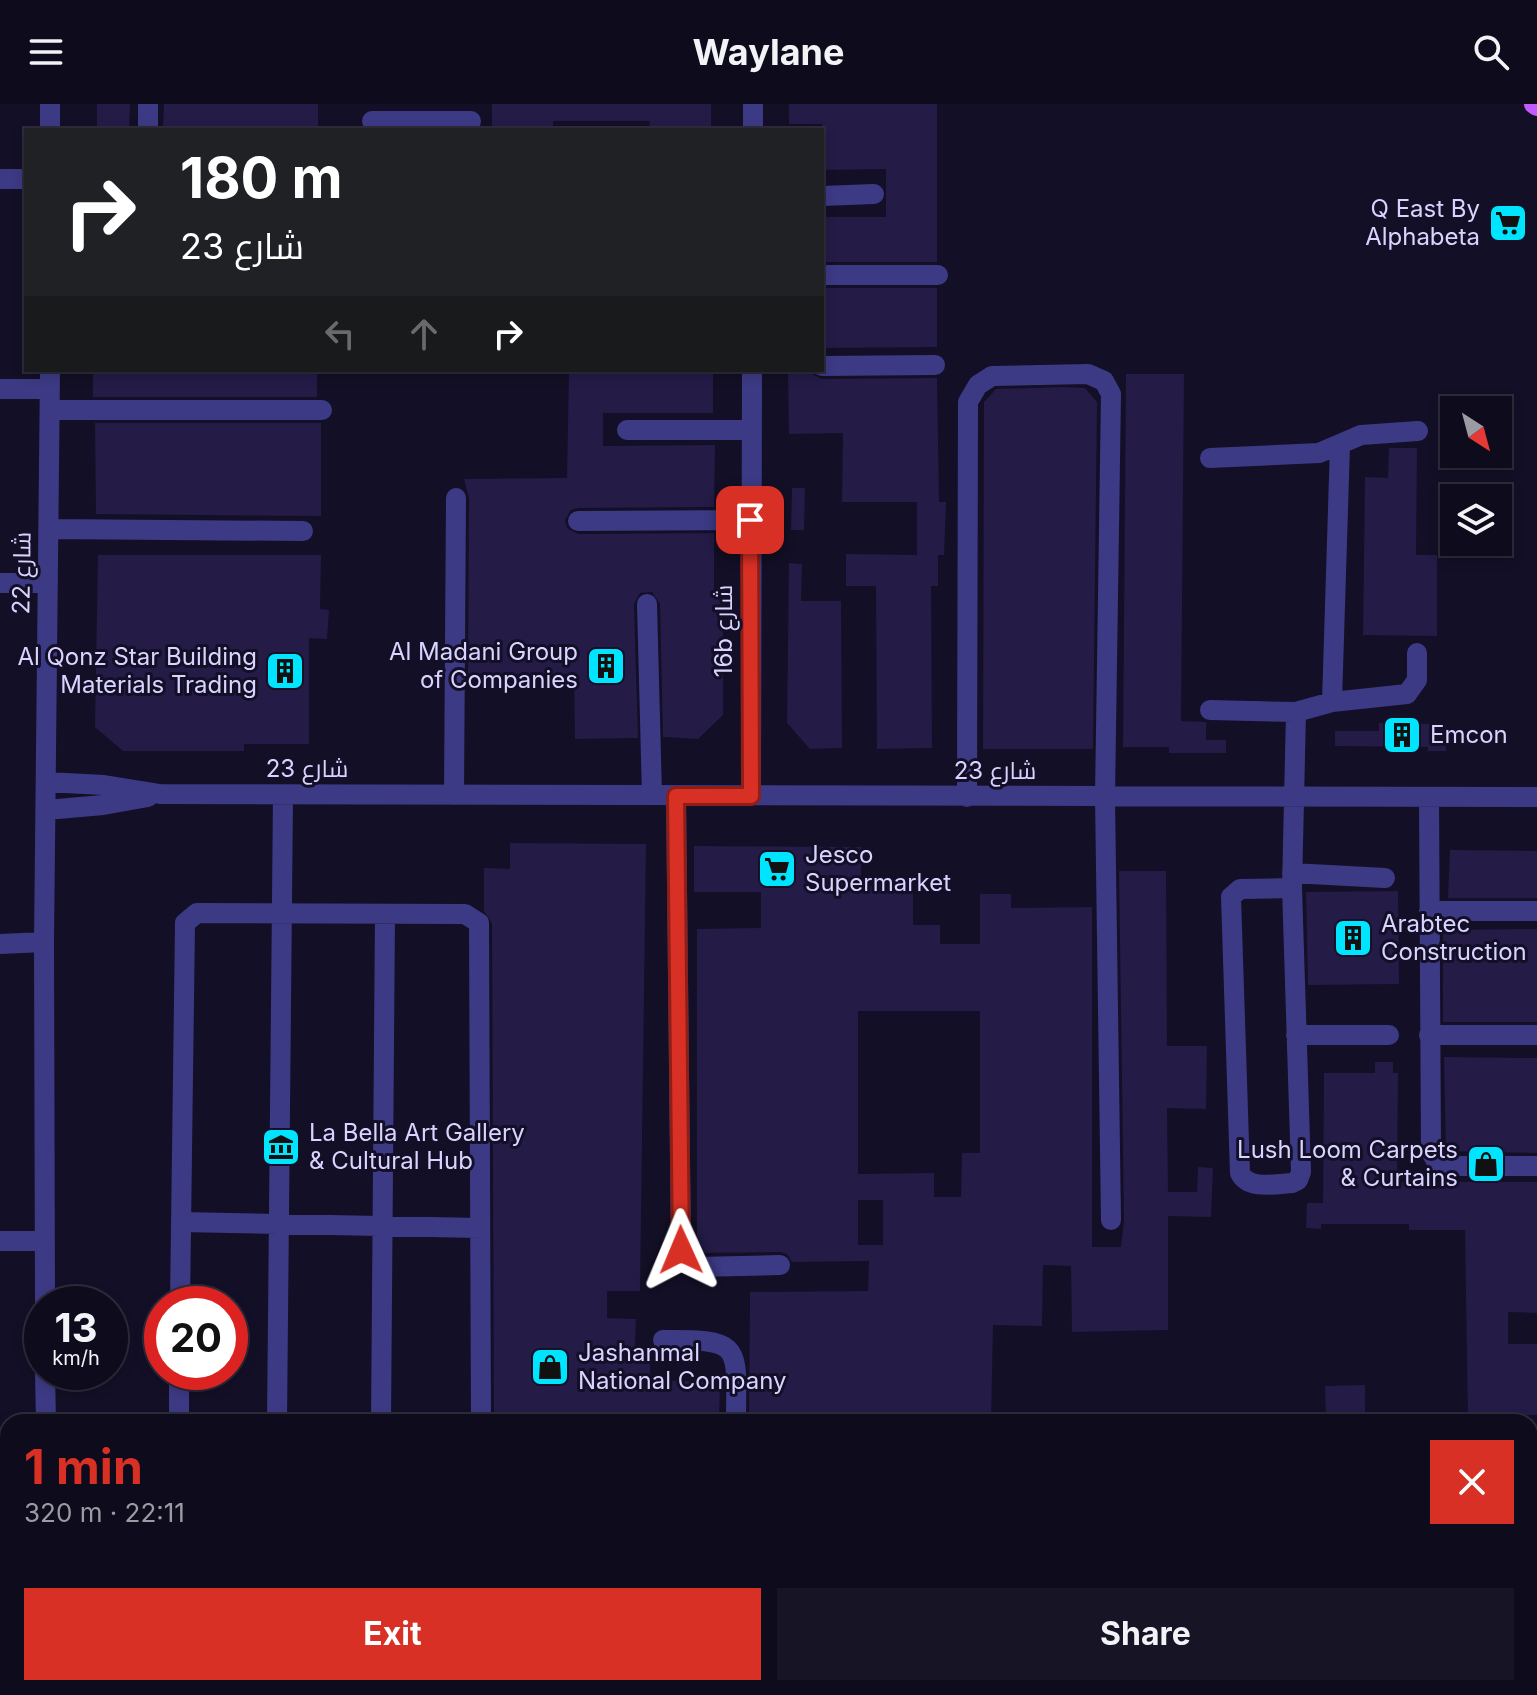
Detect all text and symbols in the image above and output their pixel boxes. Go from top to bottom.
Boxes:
icon: menu [24,30,68,74]
text: Waylane [693,30,844,74]
icon: search [1469,30,1513,74]
text: 180 m [180,144,343,212]
icon: right [48,160,152,264]
place label: Q East By Alphabeta [1365,194,1480,251]
supermarket icon: Q East By Alphabeta [1487,202,1529,244]
text: شارع 23 [180,224,304,268]
icon: left [318,312,362,356]
icon: ahead [402,312,446,356]
icon: right [486,312,530,356]
north arrow [1440,396,1512,468]
map controls [1440,396,1512,556]
button: layers [1440,484,1512,556]
pin [716,486,784,554]
icon: arrive [728,498,772,542]
street label: شارع 22 [6,531,39,615]
street label: 16b شارع [709,585,740,677]
place label: Al Madani Group of Companies [389,637,578,694]
place label: Al Qonz Star Building Materials Trading [17,642,257,699]
building icon: Al Madani Group of Companies [585,645,627,687]
building icon: Al Qonz Star Building Materials Trading [264,650,306,692]
building icon: Emcon [1381,714,1423,756]
place label: Emcon [1430,720,1508,749]
street label: شارع 23 [266,754,348,785]
street label: شارع 23 [954,756,1036,787]
place label: Jesco Supermarket [805,840,951,897]
supermarket icon: Jesco Supermarket [756,848,798,890]
place label: Arabtec Construction [1381,909,1527,966]
building icon: Arabtec Construction [1332,917,1374,959]
place label: La Bella Art Gallery & Cultural Hub [309,1118,525,1175]
museum icon: La Bella Art Gallery & Cultural Hub [260,1126,302,1168]
place label: Lush Loom Carpets & Curtains [1237,1135,1458,1192]
shop icon: Lush Loom Carpets & Curtains [1465,1143,1507,1185]
position arrow [639,1208,723,1292]
speed limit sign: 20 [144,1286,248,1390]
text: 13 [54,1303,98,1352]
place label: Jashanmal National Company [578,1338,787,1395]
text: km/h [52,1346,100,1370]
shop icon: Jashanmal National Company [529,1346,571,1388]
text: 1 min [24,1437,143,1496]
button: close [1430,1440,1514,1524]
text: 320 m · 22:11 [24,1497,185,1528]
button: Exit [24,1588,761,1680]
button: Share [777,1588,1514,1680]

